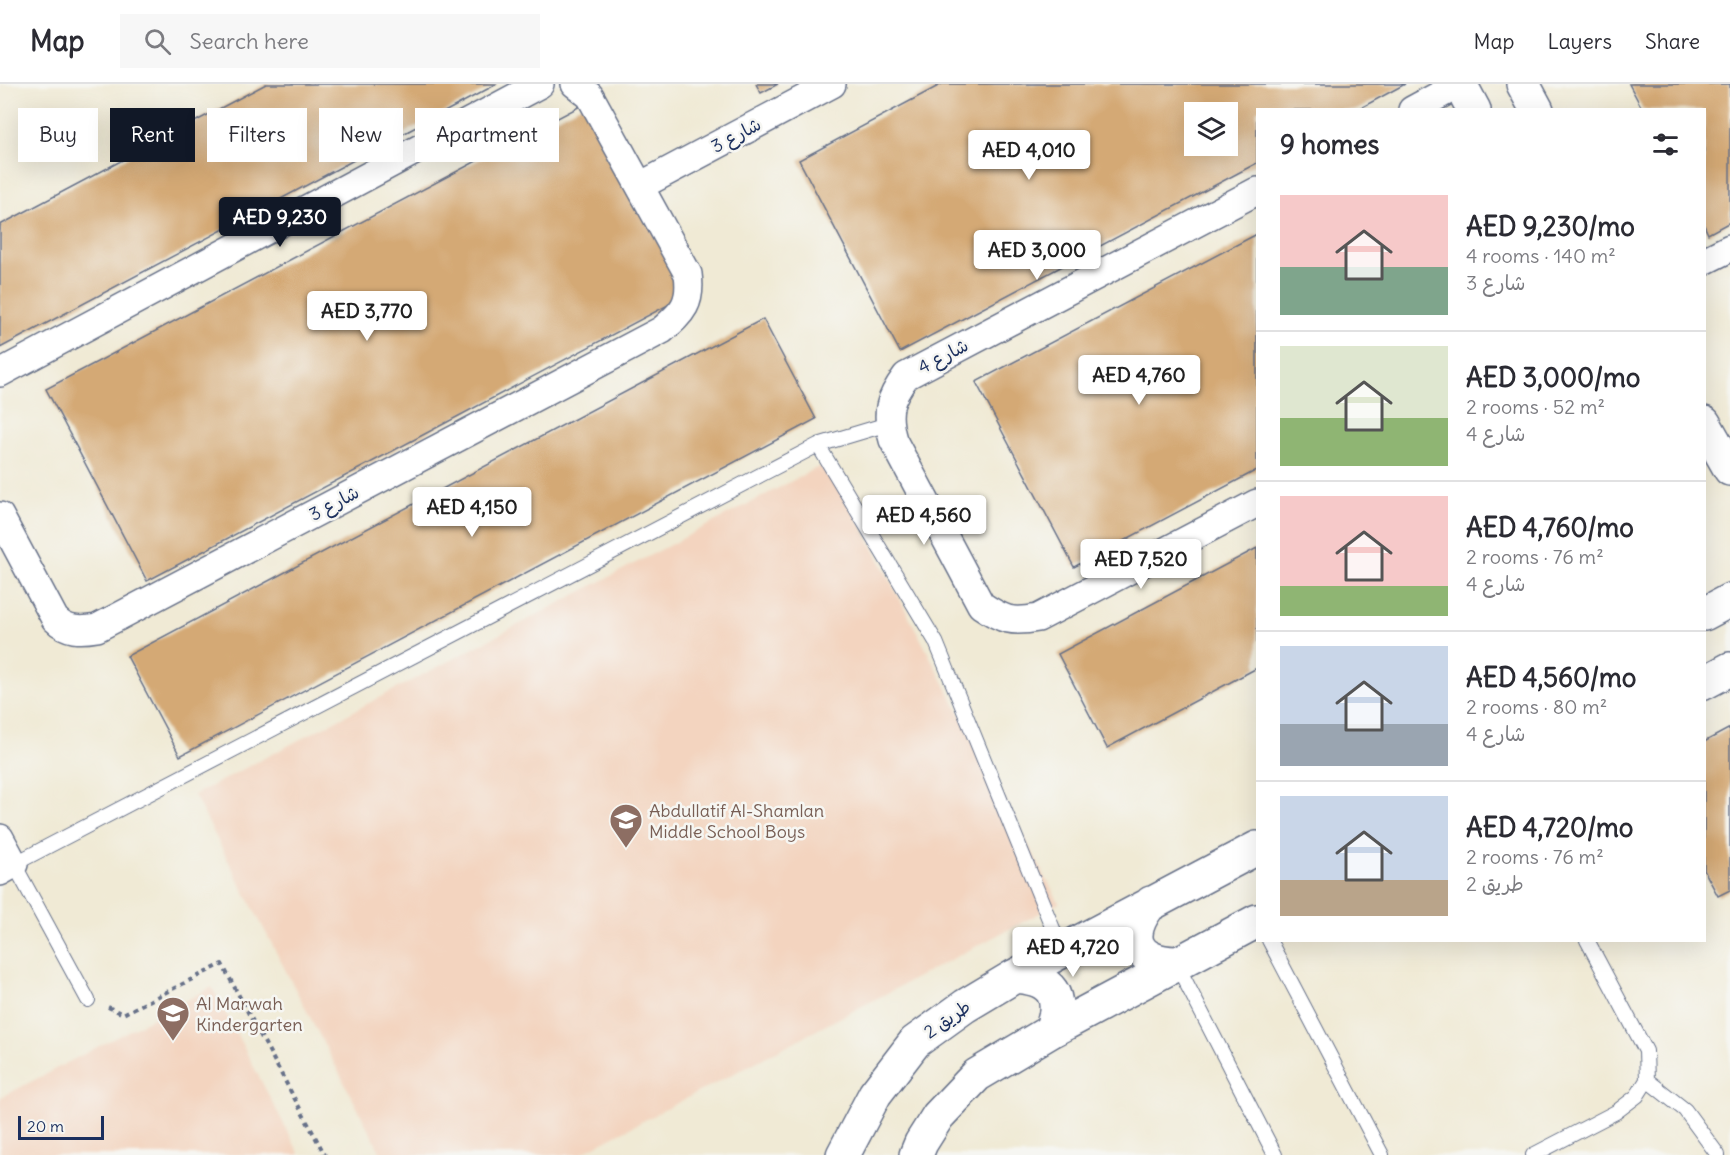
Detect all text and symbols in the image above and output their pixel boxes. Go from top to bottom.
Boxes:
search box [120,14,540,68]
text: Map [30,23,84,59]
icon: search [141,25,174,58]
text: Search here [189,27,309,55]
text: Map [1474,28,1514,55]
text: Layers [1547,28,1612,55]
text: Share [1645,28,1700,55]
map controls [1184,102,1238,156]
button: layers [1184,102,1238,156]
chip: Buy [18,108,98,162]
chip: Rent [110,108,195,162]
chip: Filters [207,108,307,162]
chip: New [319,108,403,162]
chip: Apartment [415,108,559,162]
street label: شارع 3 [707,112,765,159]
text: 9 homes [1280,128,1379,161]
icon: filters [1649,128,1682,161]
pin: AED 4,010 [960,130,1098,181]
text: AED 4,010 [982,137,1076,162]
pin: AED 9,230 [211,197,349,248]
text: AED 9,230 [233,204,327,229]
text: AED 9,230/mo [1466,210,1635,243]
icon: home [1328,219,1400,291]
pin: AED 3,000 [968,230,1106,281]
text: AED 3,000 [988,237,1086,262]
text: 4 rooms · 140 m² [1466,243,1616,268]
text: شارع 3 [1466,270,1525,295]
pin: AED 3,770 [298,291,436,342]
text: AED 3,770 [321,298,413,323]
street label: شارع 4 [914,333,973,380]
pin: AED 4,760 [1070,355,1208,406]
text: AED 3,000/mo [1466,361,1640,394]
text: AED 4,760 [1092,362,1186,387]
icon: home [1328,370,1400,442]
text: 2 rooms · 52 m² [1466,394,1605,419]
text: شارع 4 [1466,421,1526,446]
street label: شارع 3 [305,480,363,527]
pin: AED 4,150 [403,487,541,538]
text: AED 4,150 [426,494,518,519]
pin: AED 4,560 [855,495,993,546]
text: AED 4,560 [876,502,972,527]
text: AED 4,760/mo [1466,511,1634,544]
icon: home [1328,520,1400,592]
pin: AED 7,520 [1072,539,1210,590]
text: 2 rooms · 76 m² [1466,544,1604,569]
text: AED 7,520 [1094,546,1188,571]
text: شارع 4 [1466,571,1526,596]
text: AED 4,560/mo [1466,661,1636,694]
icon: home [1328,670,1400,742]
text: 2 rooms · 80 m² [1466,694,1607,719]
text: شارع 4 [1466,721,1526,746]
place label: Abdullatif Al-Shamlan Middle School Boys [649,799,824,843]
school or university icon: Abdullatif Al-Shamlan Middle School Boys [608,802,644,849]
text: AED 4,720/mo [1466,811,1633,844]
icon: home [1328,820,1400,892]
text: 2 rooms · 76 m² [1466,844,1604,869]
text: طريق 2 [1466,871,1524,896]
pin: AED 4,720 [1004,927,1142,978]
text: AED 4,720 [1026,934,1120,959]
place label: Al Marwah Kindergarten [196,992,303,1036]
school or university icon: Al Marwah Kindergarten [155,995,191,1042]
street label: طريق 2 [919,995,975,1043]
scale bar [18,1113,104,1140]
text: 20 m [27,1116,64,1136]

